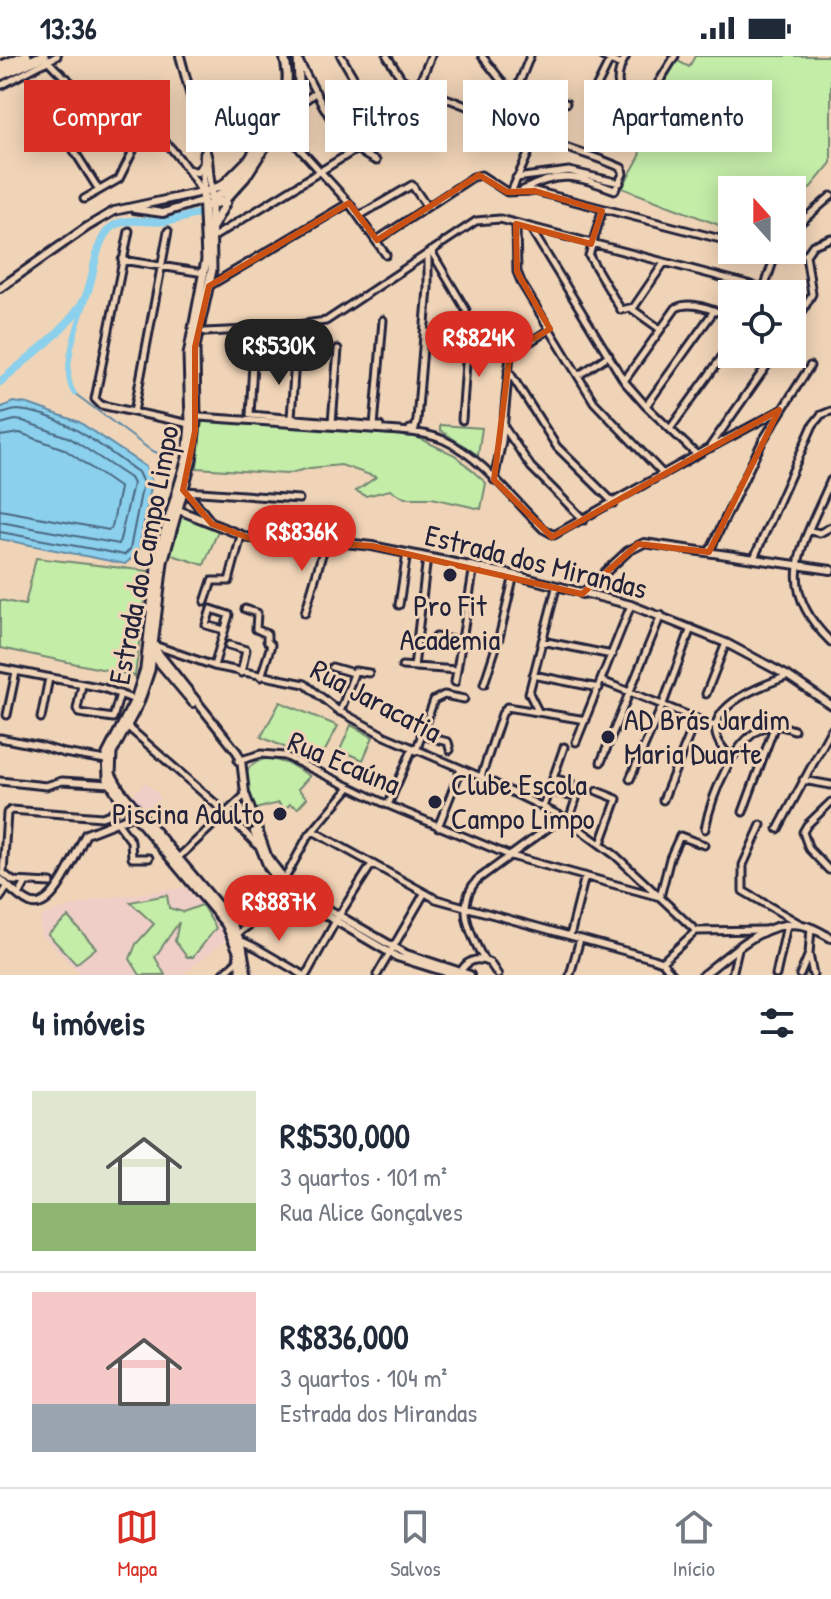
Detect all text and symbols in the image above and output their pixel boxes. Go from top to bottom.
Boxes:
text: 13:36 [40,8,97,48]
chip: Comprar [24,80,170,152]
chip: Alugar [186,80,309,152]
chip: Filtros [325,80,447,152]
chip: Novo [463,80,568,152]
chip: Apartamento [584,80,772,152]
north arrow [718,176,806,264]
map controls [718,176,806,368]
button: locate [718,280,806,368]
pin: R$824K [414,311,544,379]
pin: R$530K [214,319,344,387]
text: R$824K [443,319,515,354]
text: R$530K [243,327,315,362]
street label: Estrada do Campo Limpo [98,422,188,688]
pin: R$836K [237,505,367,573]
text: R$836K [266,513,338,548]
street label: Estrada dos Mirandas [421,514,651,608]
marker: Pro Fit Academia [441,566,459,584]
place label: Pro Fit Academia [400,585,501,659]
street label: Rua Jaracatia [304,649,449,751]
place label: AD Brás Jardim Maria Duarte [624,699,790,773]
street label: Rua Ecaúna [282,721,407,804]
marker: AD Brás Jardim Maria Duarte [599,728,617,746]
place label: Clube Escola Campo Limpo [451,764,595,838]
place label: Piscina Adulto [112,793,264,833]
marker: Clube Escola Campo Limpo [426,793,444,811]
marker: Piscina Adulto [271,805,289,823]
pin: R$887K [214,875,344,943]
text: R$887K [242,883,316,918]
text: 4 imóveis [32,1000,145,1046]
icon: filters [755,1001,799,1045]
text: R$530,000 [280,1113,410,1159]
icon: home [96,1123,192,1219]
text: 3 quartos · 101 m² [280,1159,447,1194]
text: Rua Alice Gonçalves [280,1194,463,1229]
text: R$836,000 [280,1314,409,1360]
icon: home [96,1324,192,1420]
text: 3 quartos · 104 m² [280,1360,447,1395]
text: Estrada dos Mirandas [280,1395,477,1430]
tab: Mapa [115,1505,159,1583]
tab: Salvos [390,1505,441,1583]
tab: Início [672,1505,716,1583]

